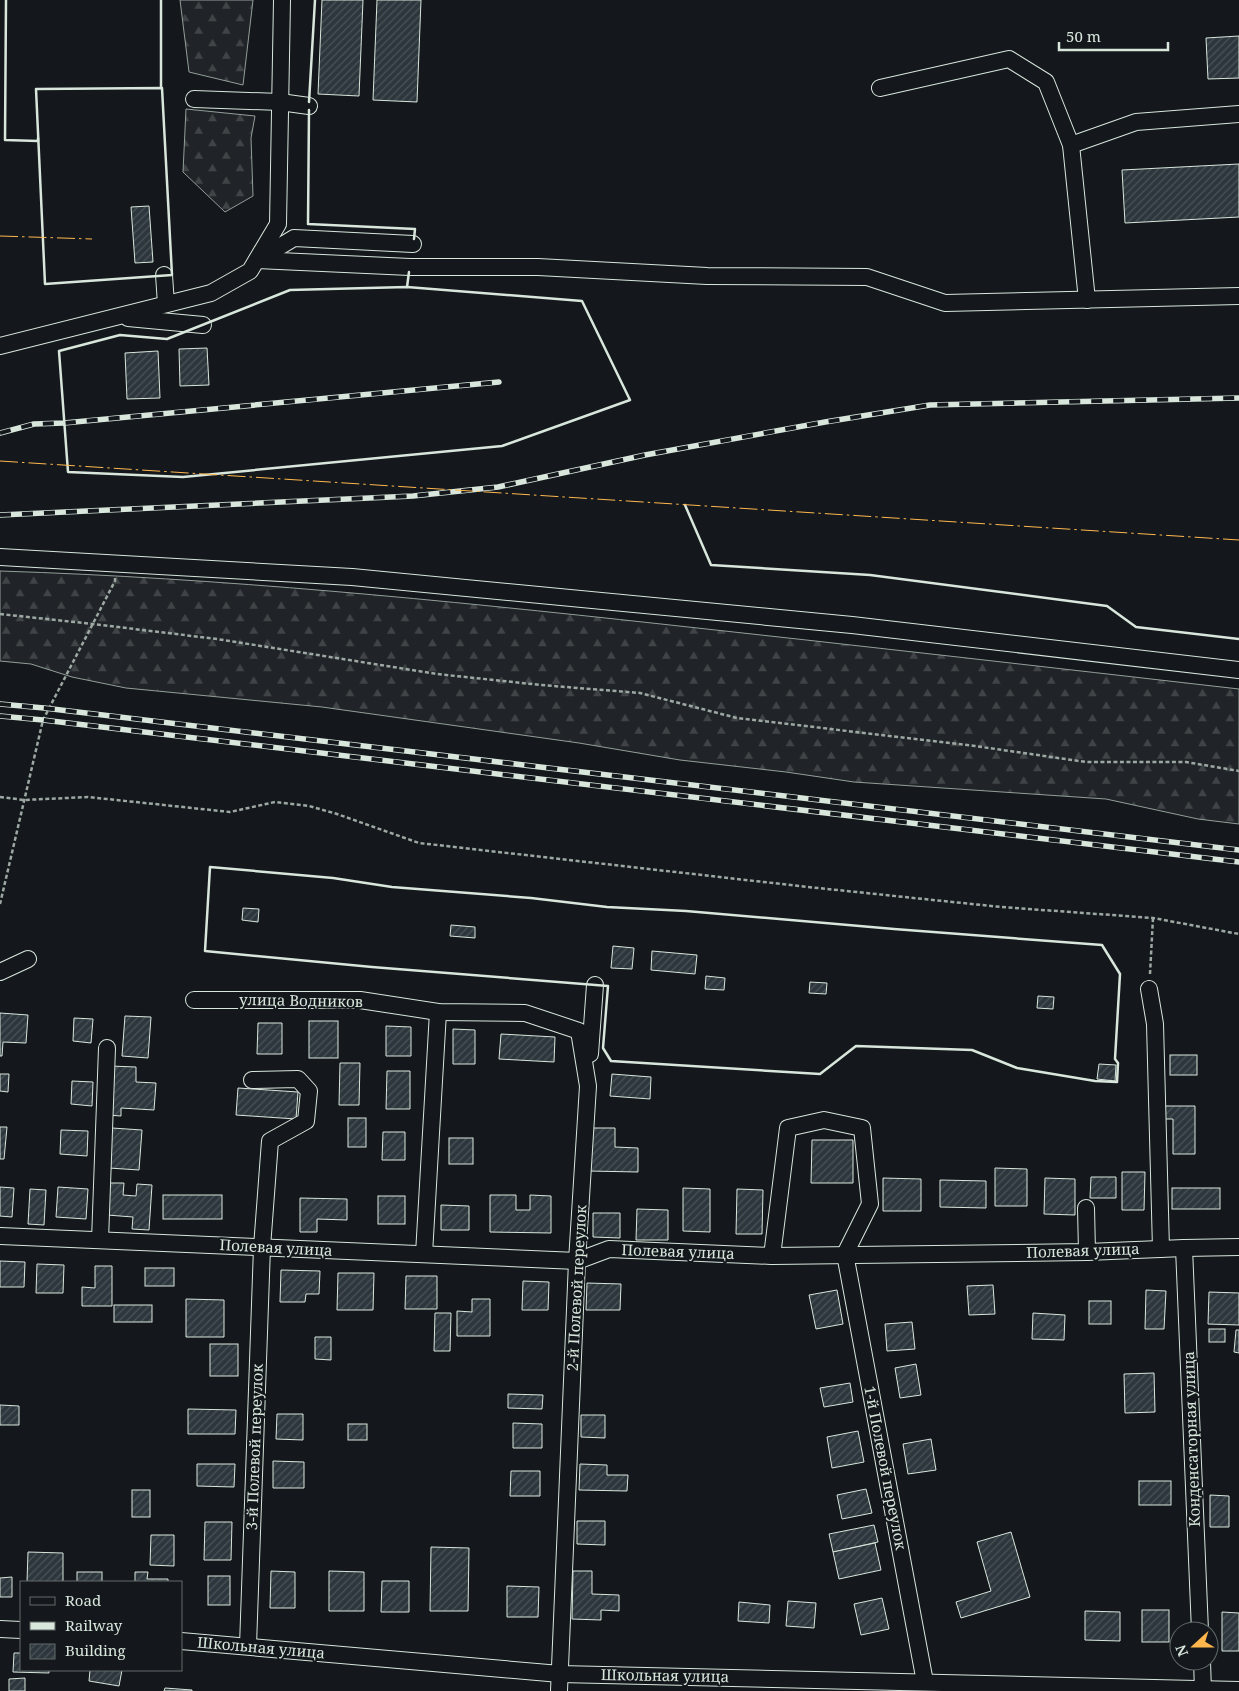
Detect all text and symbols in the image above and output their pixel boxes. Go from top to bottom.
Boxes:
scale bar [1059,20,1168,52]
text: 50 m [1066,26,1101,46]
street label: улица Водников [239,989,363,1011]
street label: 2-й Полевой переулок [562,1204,590,1372]
street label: Полевая улица [219,1234,333,1260]
street label: Полевая улица [1026,1238,1140,1262]
street label: Полевая улица [621,1239,735,1263]
street label: Конденсаторная улица [1178,1351,1204,1527]
street label: 3-й Полевой переулок [241,1363,267,1531]
street label: 1-й Полевой переулок [860,1384,912,1552]
legend [20,1581,182,1671]
text: Road [65,1590,101,1610]
text: Railway [65,1615,123,1635]
north arrow [1169,1621,1219,1671]
street label: Школьная улица [196,1631,326,1663]
text: Building [65,1640,126,1660]
text: N [1171,1642,1192,1659]
street label: Школьная улица [601,1664,729,1686]

